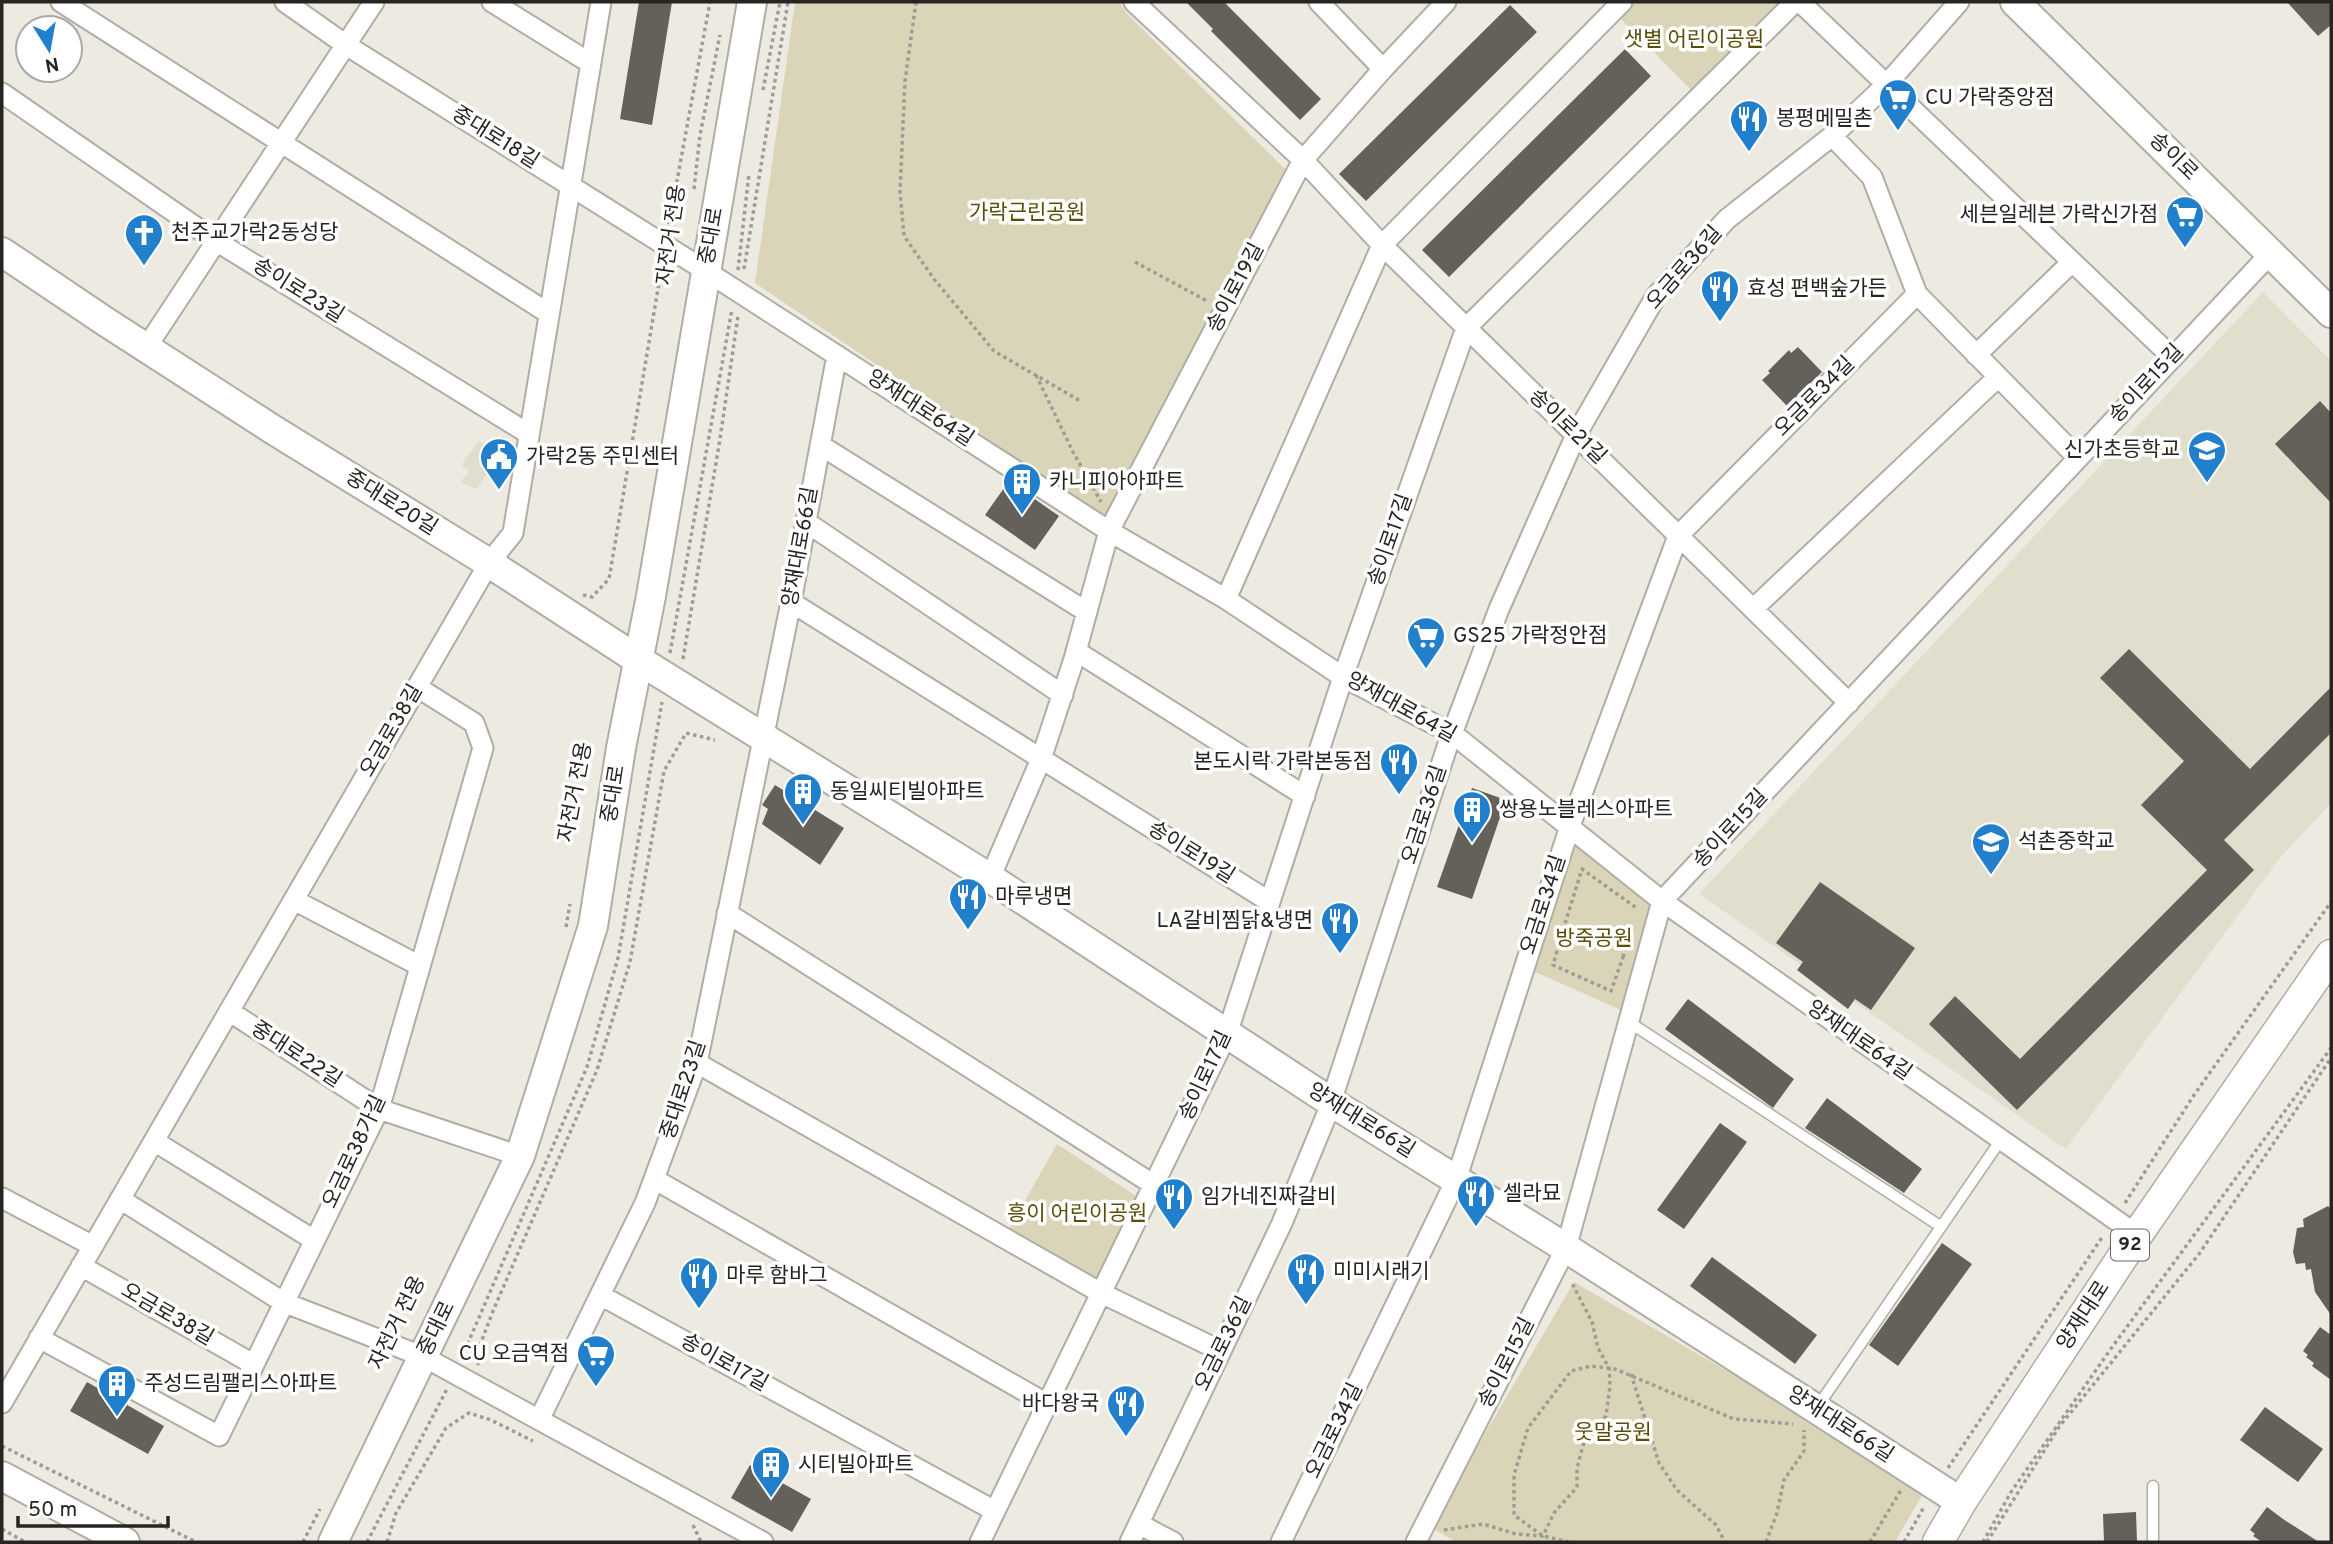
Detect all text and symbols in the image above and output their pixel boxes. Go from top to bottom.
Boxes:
north arrow [14,14,84,84]
park label: 샛별 어린이공원 [1624,27,1764,54]
text: N [43,51,61,77]
supermarket icon: CU 가락중앙점 [1877,77,1919,132]
place label: CU 가락중앙점 [1925,85,2055,112]
restaurant icon: 봉평메밀촌 [1728,98,1770,153]
street label: 중대로18길 [446,101,544,175]
place label: 봉평메밀촌 [1776,106,1873,133]
street label: 송이로 [2143,127,2203,187]
street label: 자전거 전용 [652,183,692,287]
supermarket icon: 세븐일레븐 가락신가점 [2164,194,2206,249]
park label: 가락근린공원 [969,200,1085,227]
place label: 세븐일레븐 가락신가점 [1960,202,2158,229]
street label: 중대로 [694,205,730,267]
church icon: 천주교가락2동성당 [123,212,165,267]
place label: 천주교가락2동성당 [171,220,338,247]
street label: 오금로36길 [1641,220,1729,316]
street label: 송이로19길 [1201,239,1271,337]
street label: 송이로23길 [247,252,349,330]
restaurant icon: 효성 편백숲가든 [1699,268,1741,323]
place label: 효성 편백숲가든 [1747,276,1887,303]
street label: 송이로15길 [2104,339,2190,429]
street label: 오금로34길 [1769,351,1861,443]
street label: 양재대로64길 [861,364,979,454]
street label: 송이로21길 [1522,383,1612,471]
school or university icon: 신가초등학교 [2186,429,2228,484]
public building icon: 가락2동 주민센터 [478,436,520,491]
place label: 신가초등학교 [2064,437,2180,464]
place label: 가락2동 주민센터 [526,444,679,471]
building icon: 카니피아아파트 [1001,461,1043,516]
street label: 중대로20길 [340,464,442,542]
place label: 카니피아아파트 [1049,469,1184,496]
street label: 양재대로66길 [777,485,825,609]
street label: 송이로17길 [1363,490,1419,590]
supermarket icon: GS25 가락정안점 [1405,615,1447,670]
place label: GS25 가락정안점 [1453,623,1607,650]
street label: 양재대로64길 [1341,667,1461,749]
street label: 오금로38길 [355,680,429,782]
street label: 자전거 전용 [553,740,599,844]
restaurant icon: 본도시락 가락본동점 [1378,741,1420,796]
place label: 본도시락 가락본동점 [1193,749,1372,776]
street label: 오금로36길 [1396,762,1454,868]
street label: 중대로 [596,763,632,825]
building icon: 동일씨티빌아파트 [782,771,824,826]
place label: 동일씨티빌아파트 [830,779,985,806]
street label: 송이로15길 [1688,784,1774,874]
building icon: 쌍용노블레스아파트 [1451,789,1493,844]
place label: 쌍용노블레스아파트 [1499,797,1673,824]
street label: 송이로19길 [1142,816,1240,890]
school or university icon: 석촌중학교 [1970,821,2012,876]
place label: 석촌중학교 [2018,829,2115,856]
street label: 오금로34길 [1515,852,1573,958]
restaurant icon: 마루냉면 [947,876,989,931]
place label: 마루냉면 [995,884,1072,911]
restaurant icon: LA갈비찜닭&냉면 [1319,900,1361,955]
place label: LA갈비찜닭&냉면 [1156,908,1313,935]
park label: 방죽공원 [1555,926,1633,953]
street label: 양재대로64길 [1801,995,1917,1087]
street label: 중대로22길 [245,1016,347,1094]
street label: 송이로17길 [1173,1027,1239,1125]
street label: 중대로23길 [655,1037,713,1143]
street label: 양재대로66길 [1302,1077,1420,1165]
street label: 오금로38가길 [317,1091,393,1213]
restaurant icon: 셀라묘 [1455,1173,1497,1228]
restaurant icon: 임가네진짜갈비 [1153,1176,1195,1231]
place label: 셀라묘 [1503,1181,1561,1208]
place label: 임가네진짜갈비 [1201,1184,1336,1211]
park label: 흥이 어린이공원 [1007,1201,1147,1228]
road number: 92 [2111,1230,2149,1260]
restaurant icon: 미미시래기 [1285,1251,1327,1306]
restaurant icon: 마루 함바그 [678,1255,720,1310]
place label: 미미시래기 [1333,1259,1430,1286]
place label: 마루 함바그 [726,1263,828,1290]
street label: 자전거 전용 [364,1271,432,1375]
street label: 양재대로 [2052,1276,2116,1356]
street label: 오금로38길 [116,1278,218,1352]
street label: 오금로36길 [1189,1292,1259,1396]
street label: 중대로 [412,1297,462,1361]
street label: 송이로15길 [1473,1313,1541,1413]
street label: 송이로17길 [675,1328,773,1398]
supermarket icon: CU 오금역점 [575,1333,617,1388]
place label: CU 오금역점 [459,1341,569,1368]
building icon: 주성드림팰리스아파트 [96,1363,138,1418]
place label: 주성드림팰리스아파트 [144,1371,337,1398]
street label: 오금로34길 [1300,1379,1370,1483]
street label: 양재대로66길 [1782,1381,1898,1469]
restaurant icon: 바다왕국 [1105,1383,1147,1438]
place label: 바다왕국 [1022,1391,1099,1418]
park label: 웃말공원 [1574,1420,1652,1447]
building icon: 시티빌아파트 [750,1444,792,1499]
place label: 시티빌아파트 [798,1452,914,1479]
scale bar [18,1484,168,1528]
text: 50 m [28,1497,77,1524]

